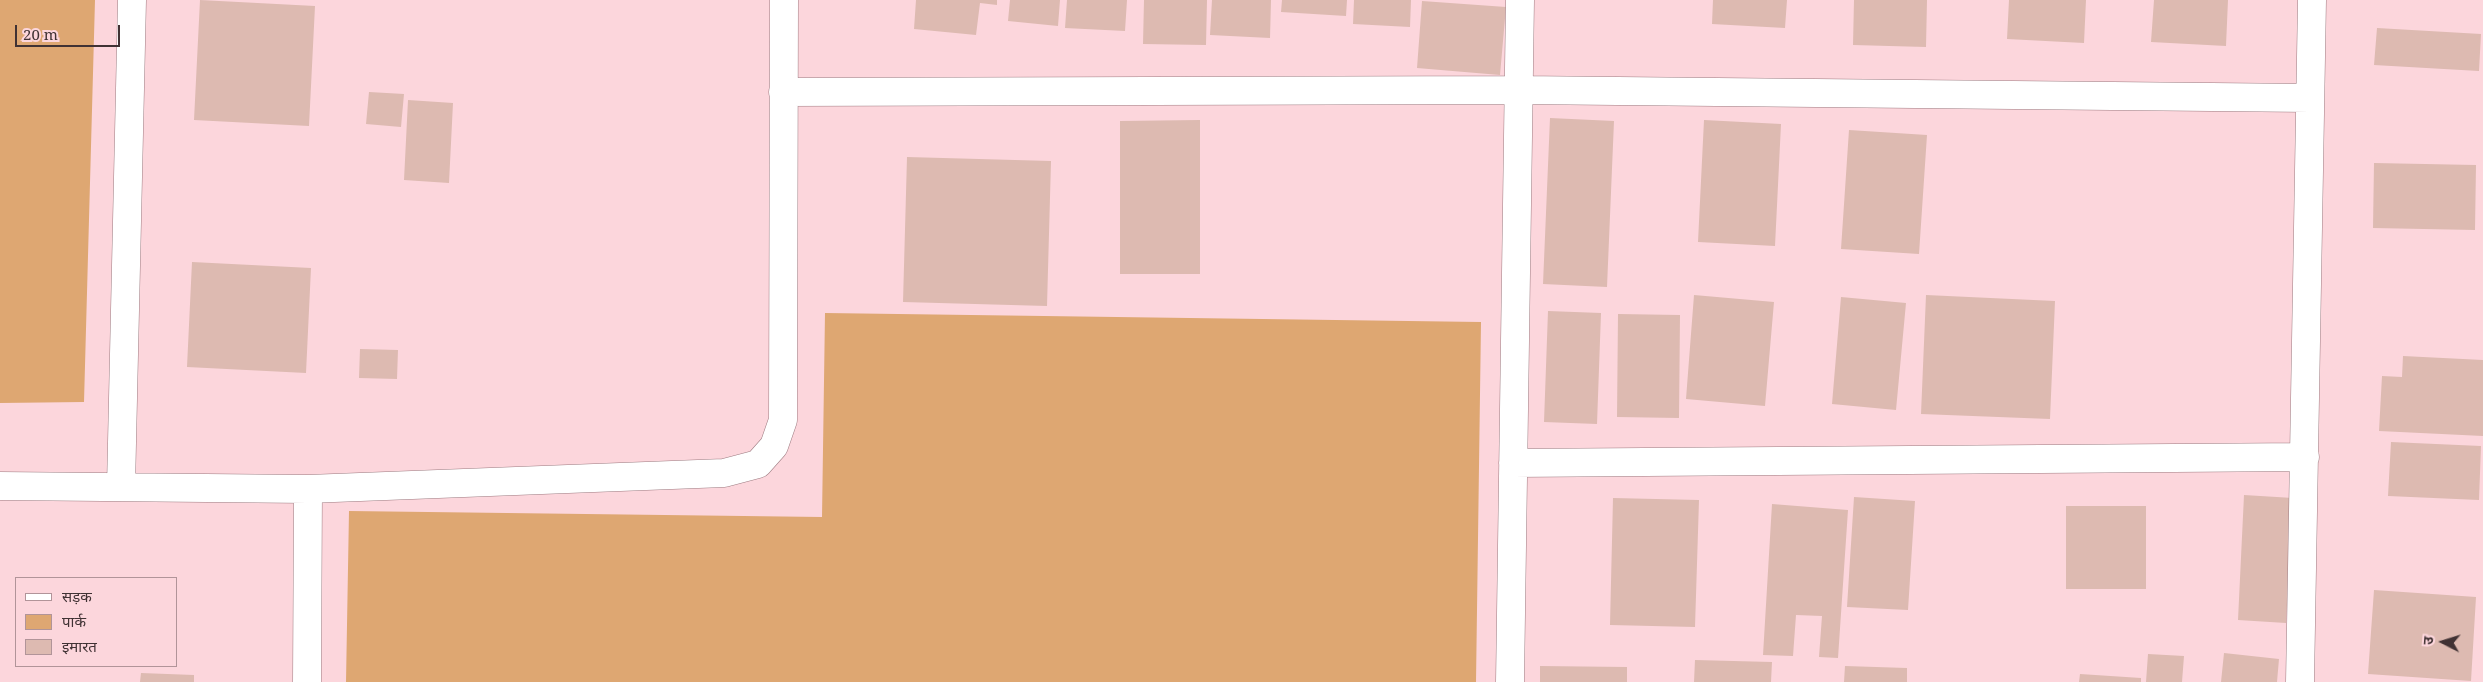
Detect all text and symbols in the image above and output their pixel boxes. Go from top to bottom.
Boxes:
scale bar [18,15,122,47]
text: 20 m [23,24,58,44]
legend [15,577,178,667]
text: सड़क [62,586,92,606]
text: पार्क [62,611,86,631]
north arrow [2418,617,2468,667]
text: इमारत [62,636,97,656]
text: उ [2418,636,2437,646]

